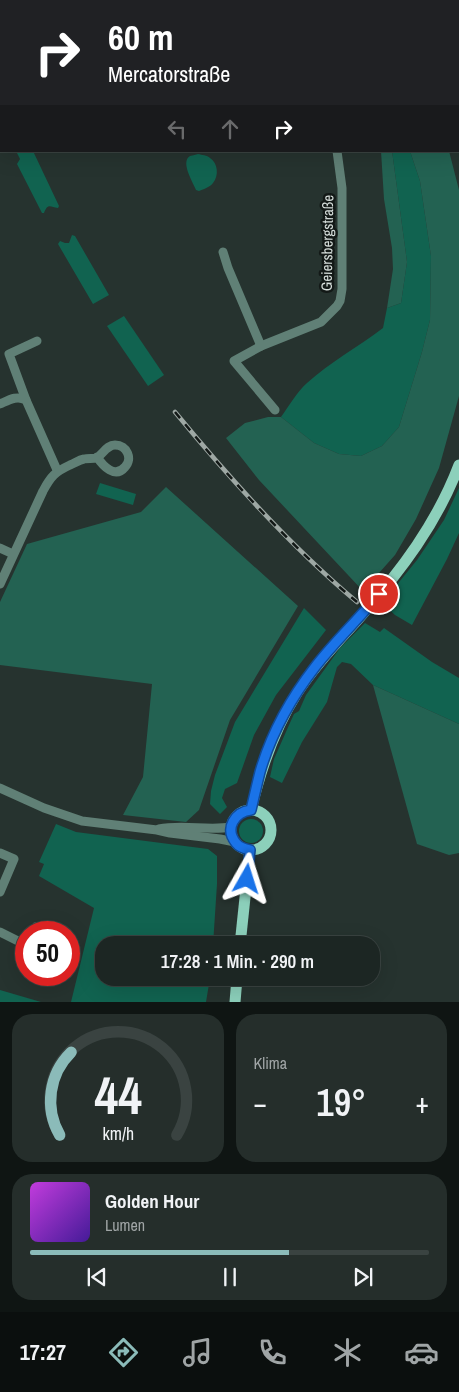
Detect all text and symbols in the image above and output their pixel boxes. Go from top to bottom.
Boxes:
text: 60 m [108,14,173,61]
icon: right [25,20,90,85]
text: Mercatorstraße [108,59,230,89]
icon: left [163,115,191,143]
icon: ahead [216,115,244,143]
icon: right [269,115,297,143]
street label: Geiersbergstraße [316,194,338,291]
pin [358,573,400,615]
icon: arrive [365,580,393,608]
position arrow [220,852,272,904]
speed limit sign: 50 [15,921,80,986]
text: 17:28 · 1 Min. · 290 m [161,948,314,974]
text: Klima [254,1052,287,1074]
text: 44 [94,1060,142,1130]
text: 19° [316,1077,366,1128]
text: − [254,1084,267,1122]
text: + [416,1084,429,1122]
text: km/h [102,1122,134,1146]
text: Golden Hour [105,1188,199,1214]
text: Lumen [105,1214,145,1236]
icon: previous [83,1263,111,1291]
icon: pause [216,1263,244,1291]
icon: next [349,1263,377,1291]
icon: directions [106,1335,141,1370]
icon: music [180,1335,215,1370]
icon: phone [255,1335,290,1370]
icon: climate [330,1335,365,1370]
icon: car [404,1335,439,1370]
text: 17:27 [20,1337,66,1367]

